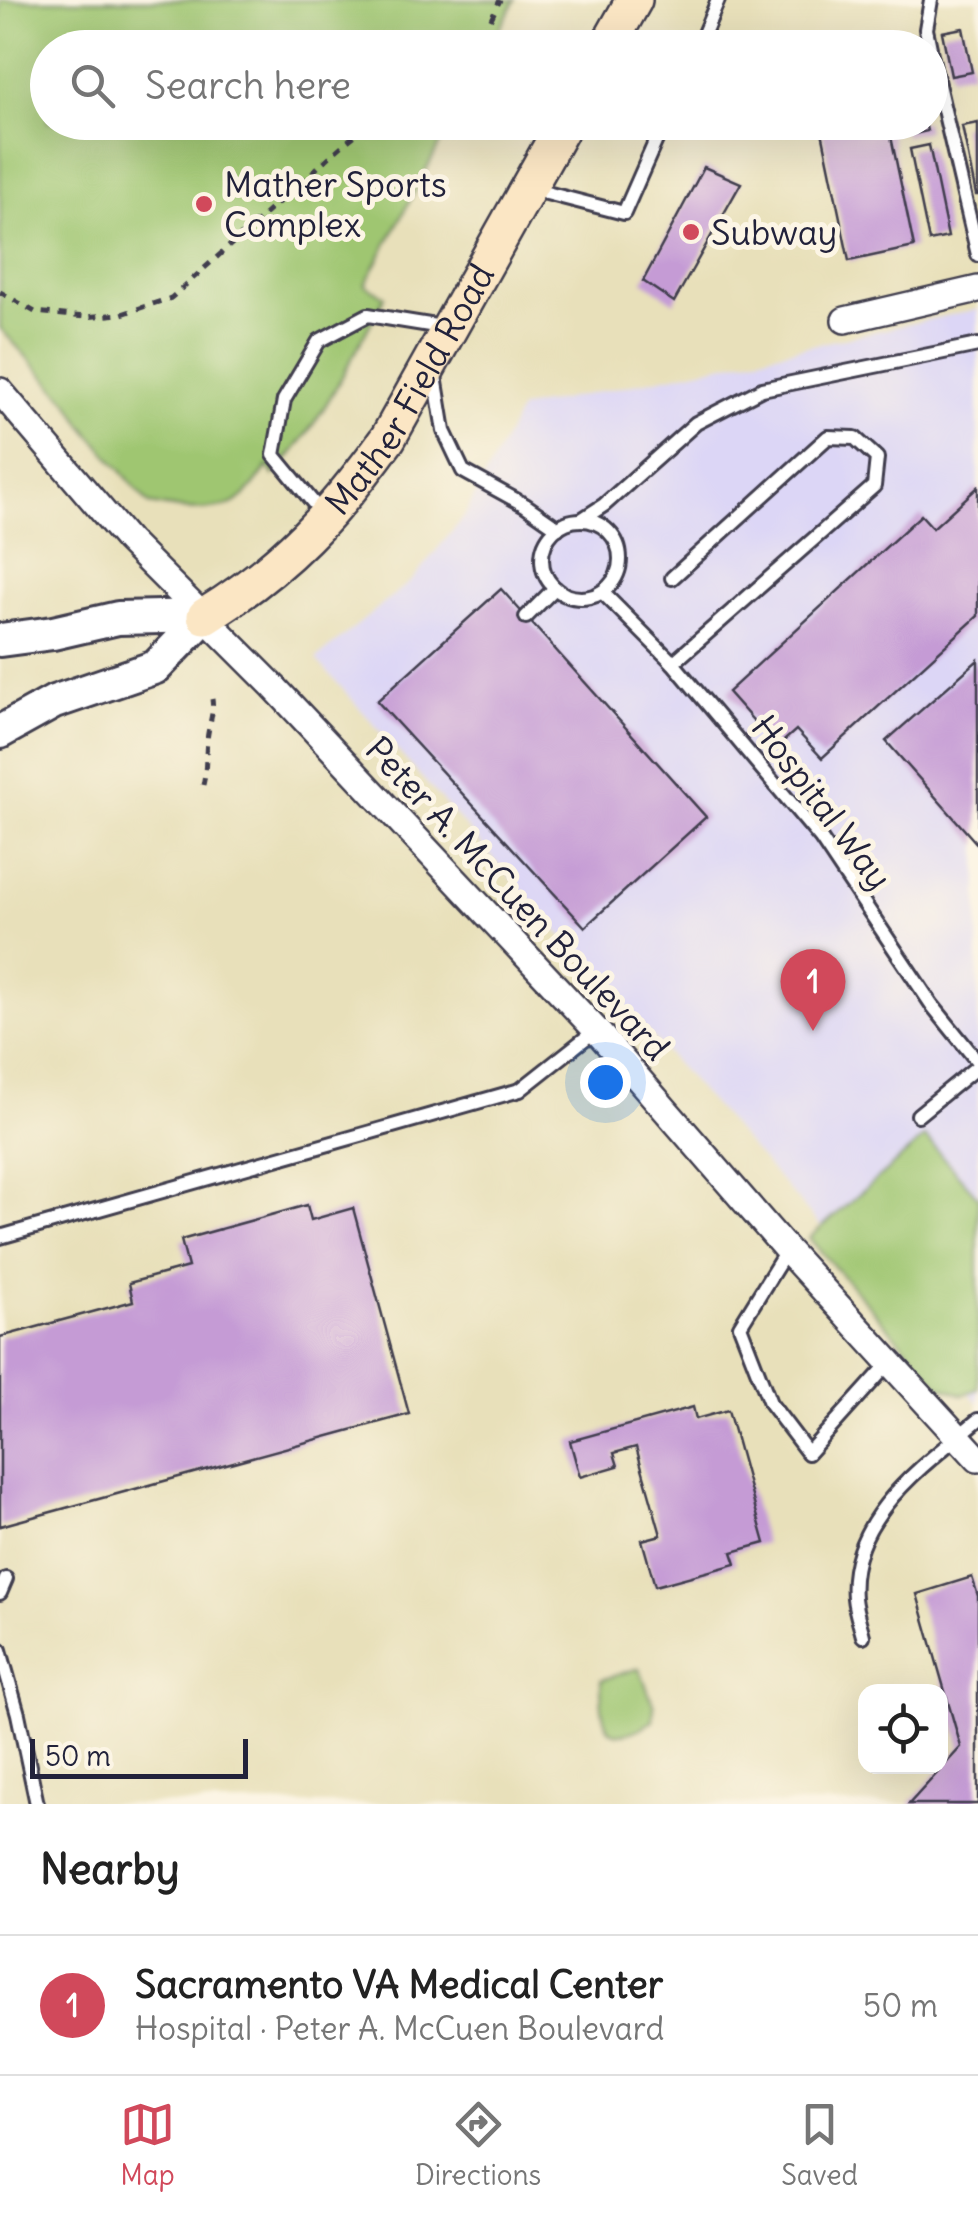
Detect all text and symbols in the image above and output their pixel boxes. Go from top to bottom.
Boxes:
search box [30,30,948,140]
icon: search [65,58,120,113]
text: Search here [145,62,351,109]
place label: Mather Sports Complex [224,162,447,246]
marker: Mather Sports Complex [193,193,215,215]
place label: Subway [711,210,837,254]
marker: Subway [680,221,702,243]
street label: Mather Field Road [315,256,503,524]
street label: Hospital Way [742,706,902,898]
street label: Peter A. McCuen Boulevard [357,727,679,1069]
pin: 1 [780,948,846,1031]
your location [580,1057,631,1108]
map controls [858,1684,948,1774]
button: locate [858,1684,948,1774]
scale bar [30,1734,248,1778]
text: 50 m [45,1738,111,1774]
text: Nearby [40,1843,179,1895]
text: Sacramento VA Medical Center [135,1961,663,2008]
text: 1 [66,1985,79,2026]
text: 50 m [863,1985,938,2026]
text: Hospital · Peter A. McCuen Boulevard [135,2008,664,2049]
tab: Map [120,2097,175,2193]
tab: Directions [415,2097,541,2193]
tab: Saved [781,2097,858,2193]

